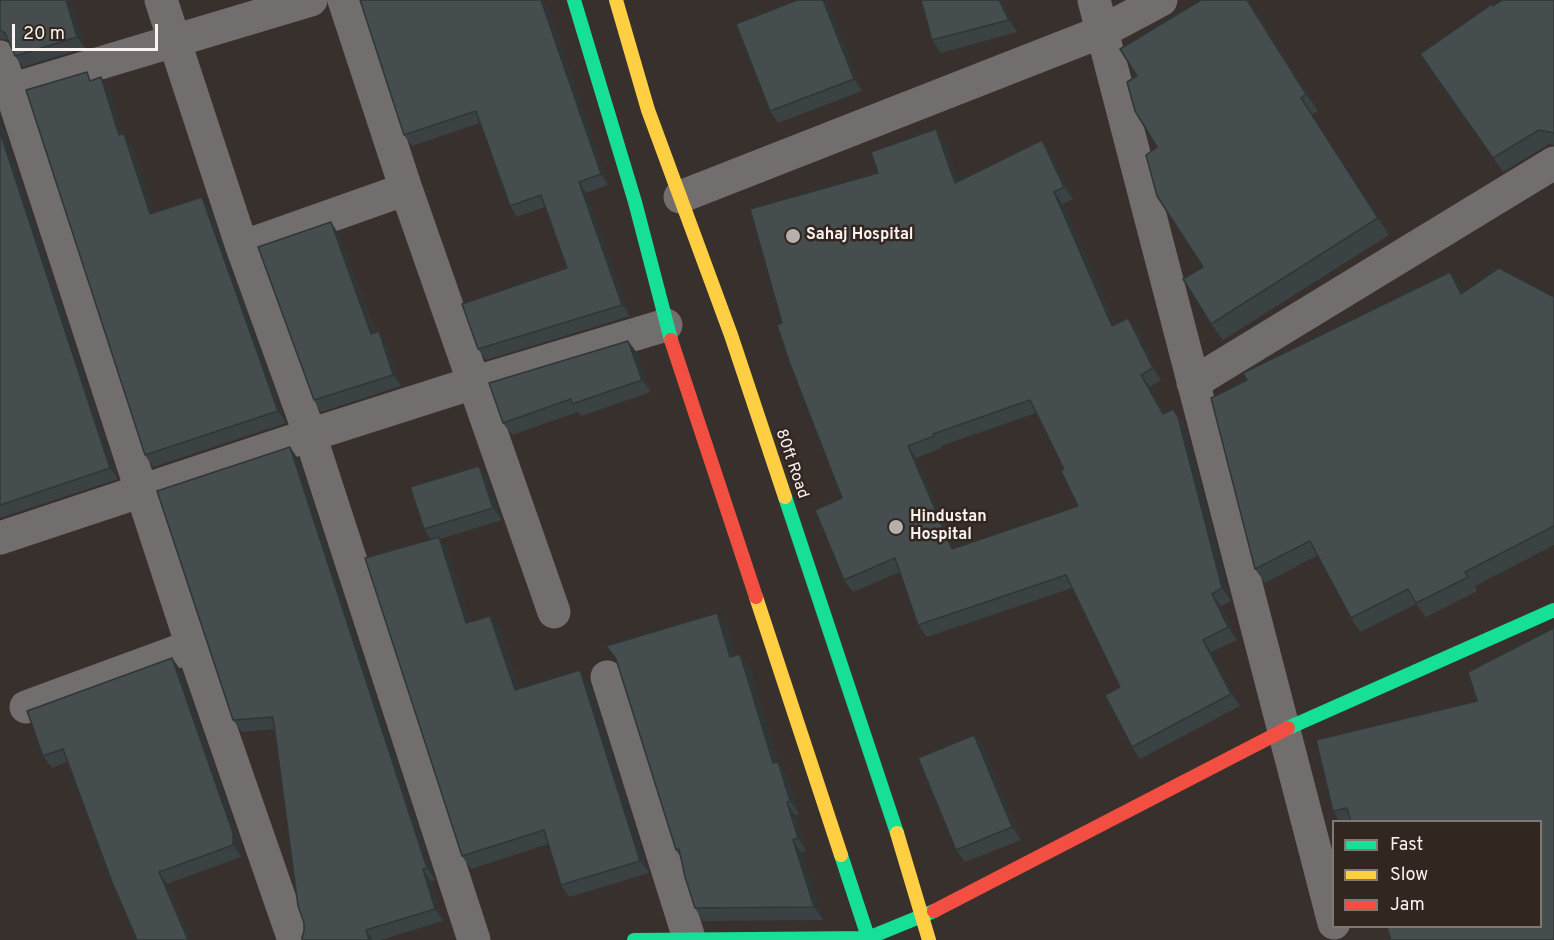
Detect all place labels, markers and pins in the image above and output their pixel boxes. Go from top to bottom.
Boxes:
place label: Sahaj Hospital [806,226,914,246]
marker: Sahaj Hospital [784,227,802,245]
place label: Hindustan Hospital [910,508,987,546]
marker: Hindustan Hospital [887,518,905,536]

